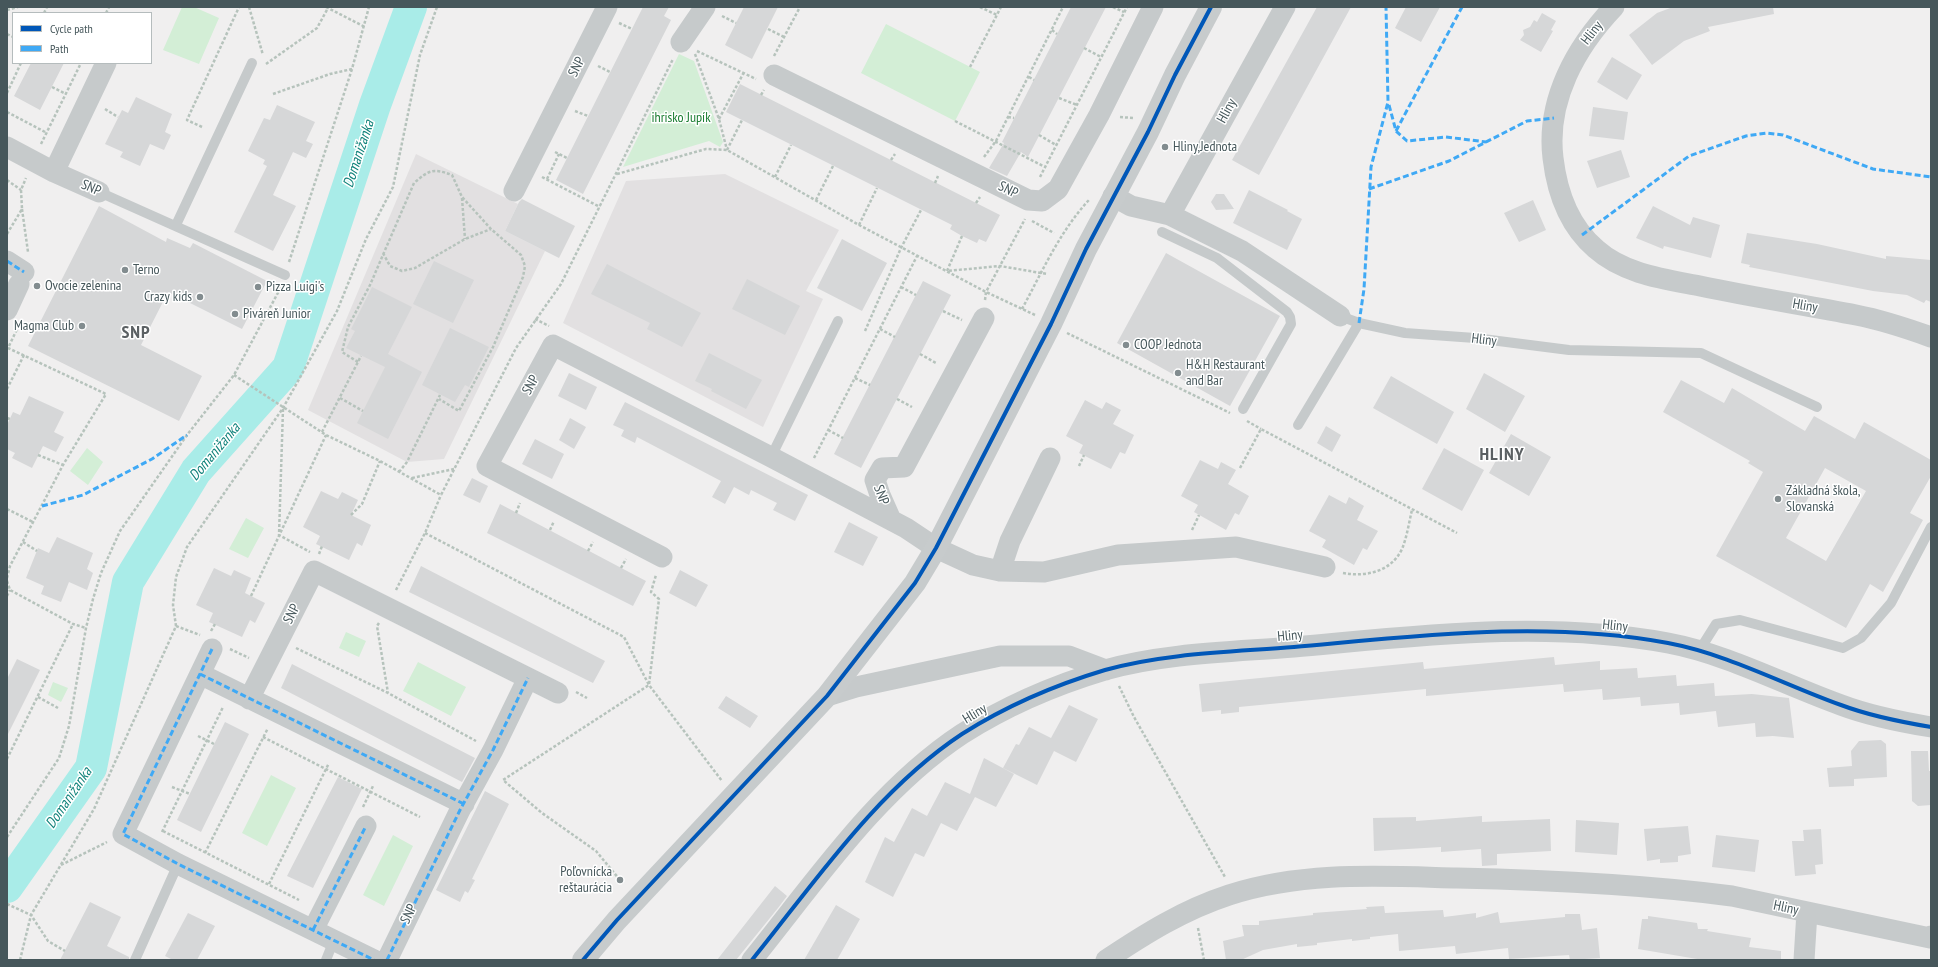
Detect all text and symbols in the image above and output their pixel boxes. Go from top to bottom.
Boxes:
legend [12,12,152,64]
street label: Hliny [1578,18,1606,48]
text: Cycle path [50,21,93,36]
text: Path [50,41,68,56]
street label: SNP [565,54,589,80]
street label: Hliny [1214,96,1240,126]
park label: ihrisko Jupík [651,110,711,126]
water label: Domanižanka [340,118,378,190]
place label: Hliny,Jednota [1173,139,1237,155]
marker: Hliny,Jednota [1160,142,1170,152]
street label: SNP [79,176,103,200]
street label: SNP [995,178,1021,202]
place label: Terno [133,262,160,278]
marker: Terno [120,265,130,275]
place label: Ovocie zelenina [45,278,121,294]
place label: Pizza Luigi's [266,279,324,295]
marker: Ovocie zelenina [32,281,42,291]
marker: Pizza Luigi's [253,282,263,292]
place label: Crazy kids [144,289,192,305]
marker: Crazy kids [195,292,205,302]
street label: Hliny [1791,296,1819,316]
place label: Piváreň Junior [243,306,311,322]
marker: Piváreň Junior [230,309,240,319]
place label: Magma Club [14,318,74,334]
marker: Magma Club [77,321,87,331]
district label: SNP [121,322,151,344]
street label: Hliny [1470,330,1498,350]
place label: COOP Jednota [1134,337,1202,353]
marker: COOP Jednota [1121,340,1131,350]
place label: H&H Restaurant and Bar [1186,357,1265,390]
marker: H&H Restaurant and Bar [1173,368,1183,378]
street label: SNP [519,372,543,398]
water label: Domanižanka [186,419,244,485]
district label: HLINY [1479,444,1525,466]
street label: SNP [870,483,892,507]
place label: Základná škola, Slovanská [1786,483,1860,516]
marker: Základná škola, Slovanská [1773,494,1783,504]
street label: SNP [280,601,304,627]
street label: Hliny [1602,616,1628,636]
street label: Hliny [1277,627,1303,645]
street label: Hliny [960,700,990,728]
water label: Domanižanka [42,764,96,832]
place label: Poľovnícka reštaurácia [559,864,612,896]
marker: Poľovnícka reštaurácia [615,875,625,885]
street label: Hliny [1772,897,1800,919]
street label: SNP [397,901,421,927]

